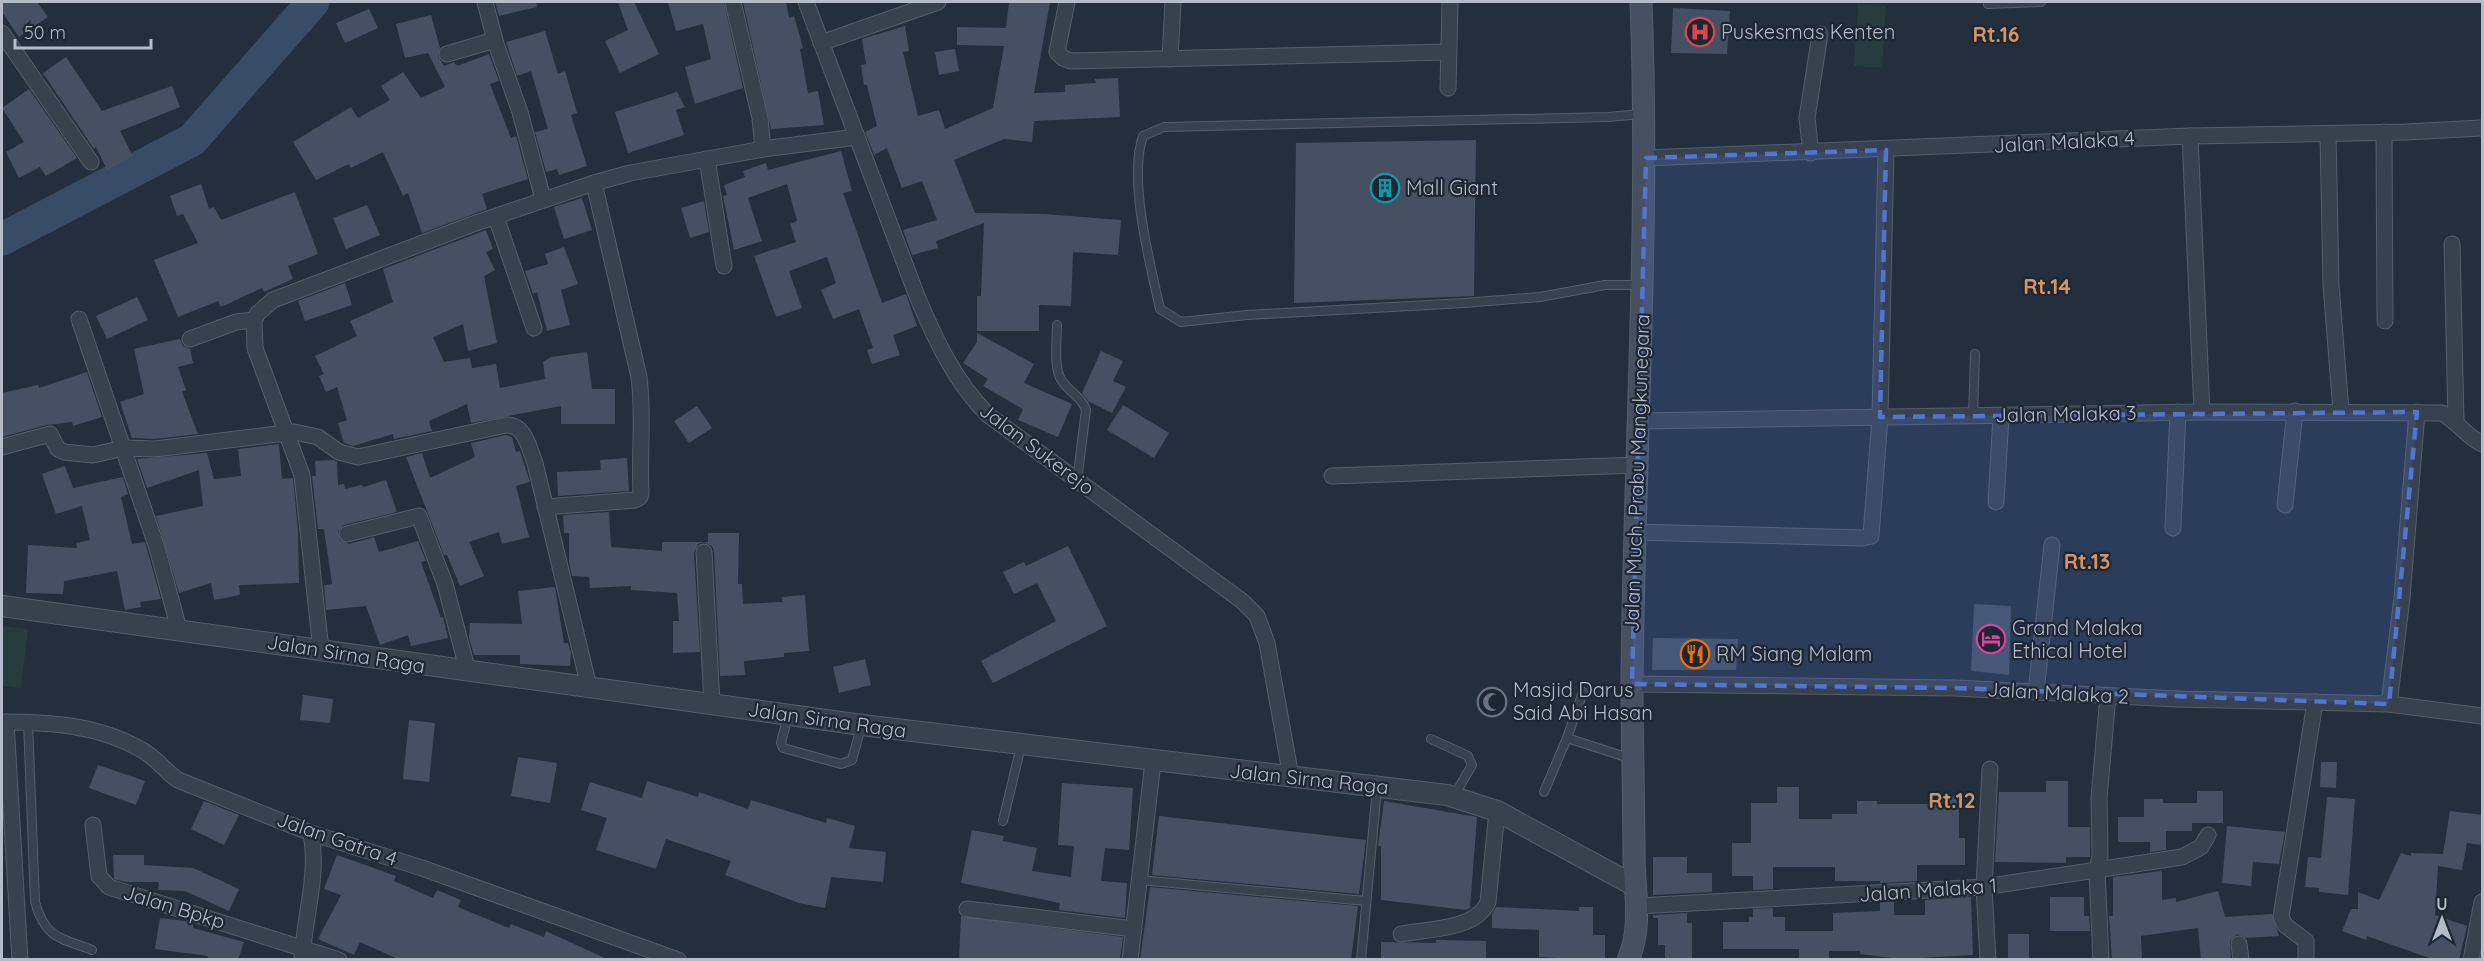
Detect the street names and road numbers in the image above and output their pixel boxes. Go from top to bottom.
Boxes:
street label: Jalan Malaka 4 [1993,125,2135,158]
street label: Jalan Much. Prabu Mangkunegara [1618,314,1655,632]
street label: Jalan Sukerejo [975,397,1100,500]
street label: Jalan Malaka 3 [1995,400,2137,427]
street label: Jalan Sirna Raga [265,629,427,678]
street label: Jalan Malaka 2 [1986,676,2130,709]
street label: Jalan Sirna Raga [746,696,908,743]
street label: Jalan Sirna Raga [1228,758,1390,799]
street label: Jalan Gatra 4 [274,806,401,871]
street label: Jalan Malaka 1 [1858,872,1998,907]
street label: Jalan Bpkp [120,879,228,934]

